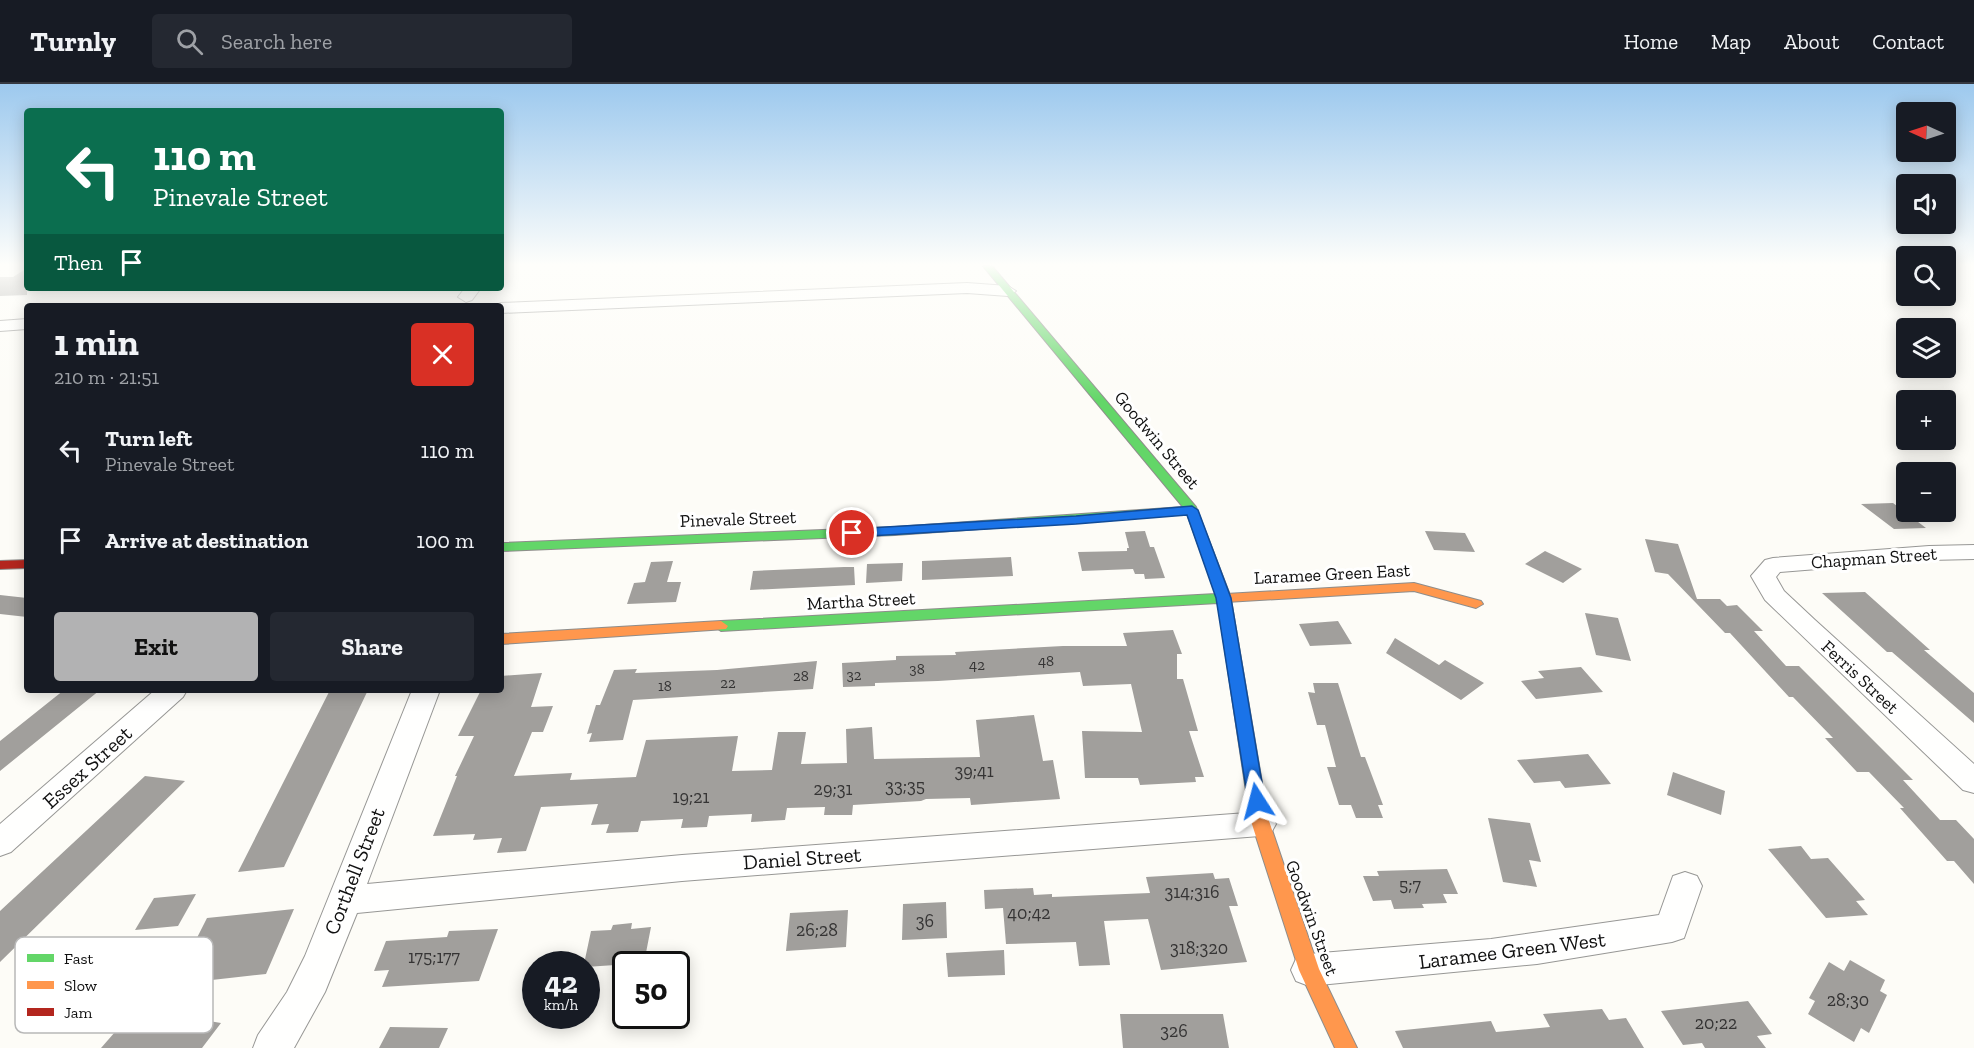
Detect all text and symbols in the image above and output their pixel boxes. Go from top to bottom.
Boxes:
search box [152,14,572,68]
text: Turnly [30,25,116,58]
icon: search [173,25,206,58]
text: Search here [221,28,332,55]
text: Home [1624,29,1678,54]
text: Map [1711,29,1751,54]
text: About [1784,29,1839,54]
text: Contact [1872,29,1944,54]
north arrow [1896,102,1956,162]
map controls [1896,102,1956,522]
text: 110 m [153,130,256,181]
icon: left [54,132,132,210]
button: sound [1896,174,1956,234]
text: Pinevale Street [153,181,328,213]
icon: arrive [115,246,148,279]
button: search [1896,246,1956,306]
text: Then [54,249,103,276]
button: layers [1896,318,1956,378]
text: 1 min [54,321,139,364]
button: close [411,323,474,386]
text: 210 m · 21:51 [54,365,159,389]
street label: Goodwin Street [1110,386,1205,494]
button: + [1896,390,1956,450]
text: Turn left [105,425,192,452]
icon: left [54,434,87,467]
text: 110 m [420,437,474,464]
text: Pinevale Street [105,452,234,476]
button: − [1896,462,1956,522]
street label: Pinevale Street [679,506,797,532]
pin [826,507,877,558]
icon: arrive [835,516,868,549]
icon: arrive [54,524,87,557]
text: Arrive at destination [105,527,308,554]
text: 100 m [416,527,474,554]
street label: Chapman Street [1810,543,1938,573]
street label: Laramee Green East [1253,559,1411,589]
street label: Martha Street [806,587,916,615]
button: Exit [54,612,258,681]
button: Share [270,612,474,681]
street label: Ferris Street [1817,636,1903,719]
house number: 48 [1038,652,1054,670]
house number: 42 [969,656,985,674]
house number: 38 [909,660,925,678]
house number: 32 [846,666,862,684]
house number: 28 [793,667,809,685]
house number: 22 [720,674,736,692]
house number: 18 [658,677,672,695]
street label: Essex Street [37,720,137,814]
house number: 39;41 [954,760,994,782]
position arrow [1225,769,1289,833]
house number: 33;35 [885,775,925,797]
house number: 29;31 [814,778,852,800]
house number: 19;21 [673,786,710,808]
street label: Corthell Street [318,804,390,938]
street label: Daniel Street [742,841,862,875]
street label: Goodwin Street [1281,857,1343,979]
house number: 5;7 [1399,874,1421,896]
house number: 314;316 [1165,881,1219,903]
house number: 40;42 [1007,902,1051,924]
house number: 36 [916,910,934,932]
house number: 26;28 [796,919,838,941]
street label: Laramee Green West [1417,926,1607,974]
legend [15,937,213,1033]
house number: 318;320 [1170,937,1228,959]
house number: 175;177 [408,946,461,968]
text: Fast [64,949,93,968]
speed limit sign: 50 [612,951,690,1029]
text: 42 [544,965,578,1001]
text: Slow [64,976,98,995]
house number: 28;30 [1827,989,1869,1011]
text: km/h [544,996,578,1014]
text: Jam [64,1003,93,1022]
house number: 20;22 [1695,1012,1737,1034]
house number: 326 [1160,1020,1188,1042]

